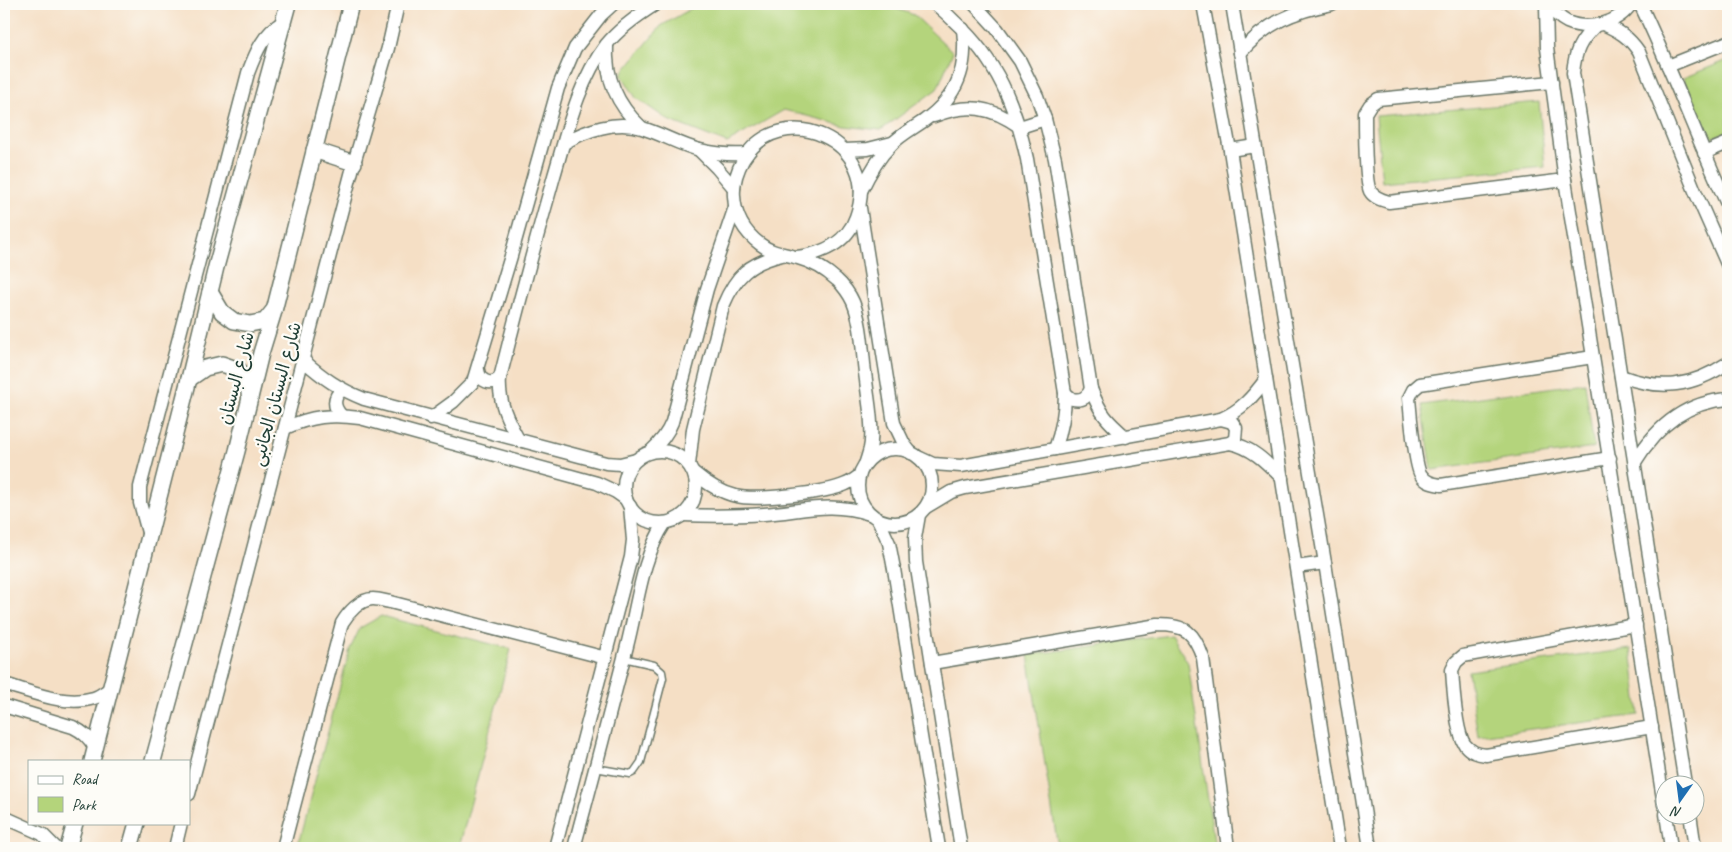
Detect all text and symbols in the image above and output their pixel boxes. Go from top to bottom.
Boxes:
street label: شارع البستان الجانبى [246,319,307,469]
street label: شارع البستان [213,329,260,427]
legend [28,760,190,824]
text: Road [72,770,99,789]
north arrow [1654,774,1704,824]
text: Park [72,796,97,815]
text: N [1668,802,1683,821]

